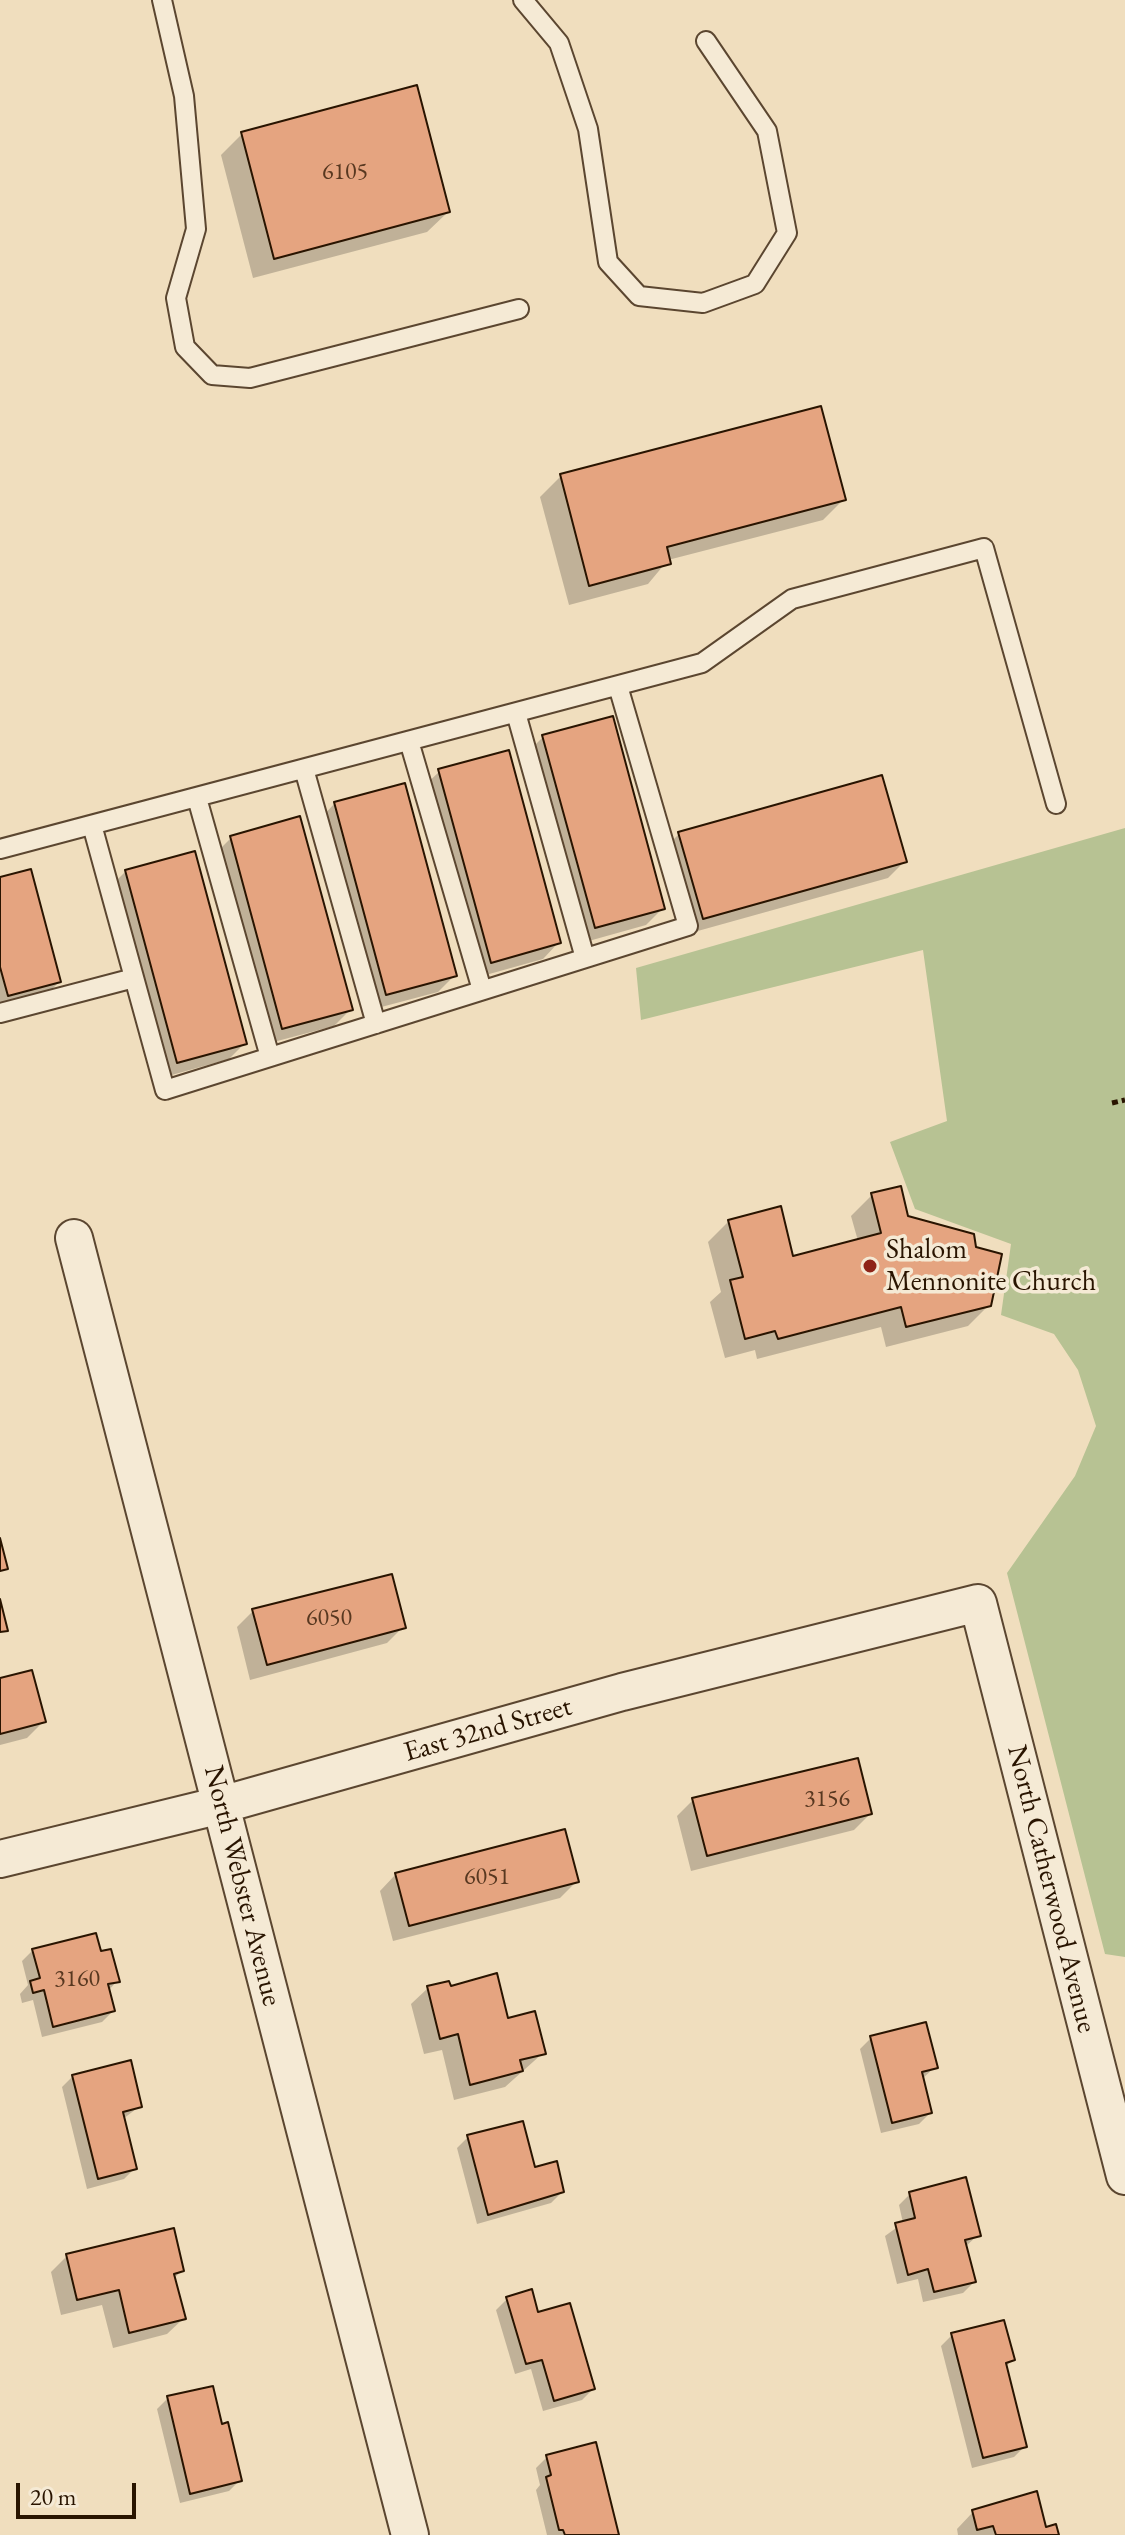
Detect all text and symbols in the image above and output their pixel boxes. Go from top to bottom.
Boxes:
house number: 6105 [322,158,368,186]
place label: Shalom Mennonite Church [886,1233,1096,1299]
marker: Shalom Mennonite Church [861,1257,879,1275]
house number: 6050 [306,1604,352,1632]
street label: East 32nd Street [400,1690,576,1770]
street label: North Catherwood Avenue [999,1742,1103,2036]
street label: North Webster Avenue [196,1762,288,2010]
house number: 3156 [804,1785,850,1813]
house number: 6051 [464,1863,510,1891]
house number: 3160 [54,1965,100,1993]
scale bar [20,2467,140,2517]
text: 20 m [30,2481,77,2512]

